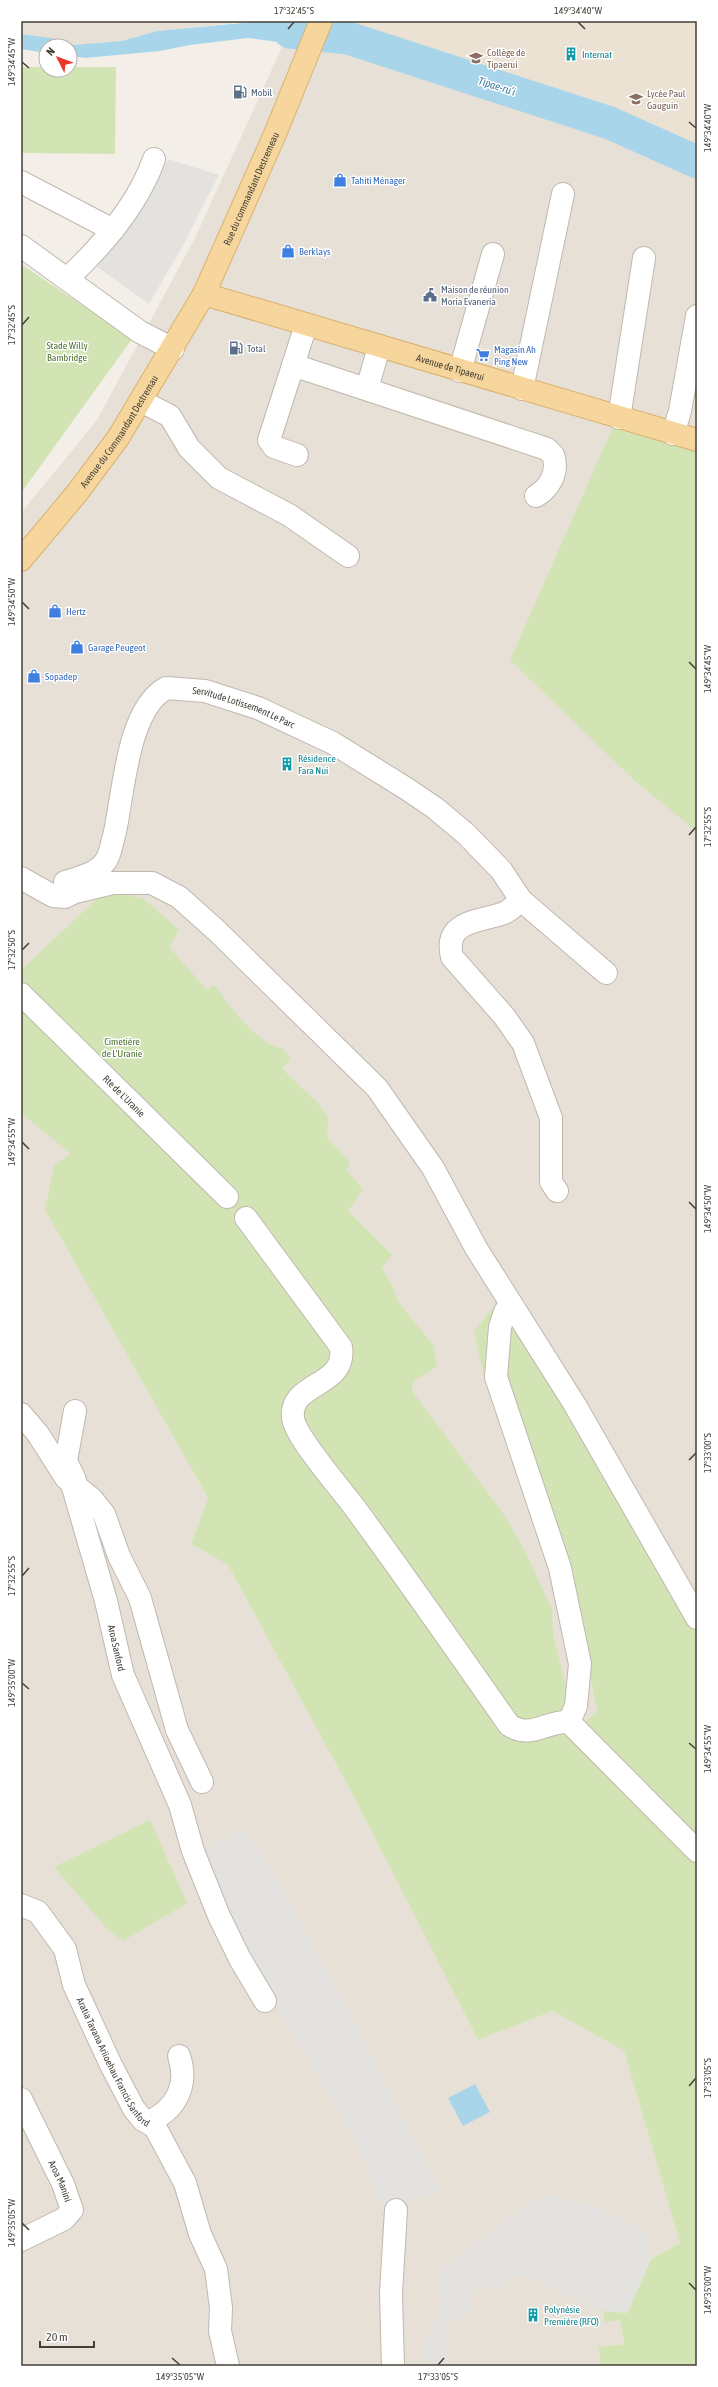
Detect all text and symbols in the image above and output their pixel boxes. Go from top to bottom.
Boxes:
text: 17°32'45"S [274,5,314,16]
text: 149°34'40"W [554,5,603,16]
text: 149°34'45"W [6,37,17,86]
north arrow [38,38,78,78]
text: N [44,45,57,58]
building icon: Internat [563,46,579,62]
place label: Collège de Tipaerui [487,47,526,70]
place label: Internat [582,49,612,60]
school or university icon: Collège de Tipaerui [468,50,484,66]
water label: Tipae-ru’i [477,74,517,98]
fuel station icon: Mobil [232,84,248,100]
place label: Mobil [251,87,272,98]
place label: Lycée Paul Gauguin [647,88,686,111]
school or university icon: Lycée Paul Gauguin [628,91,644,107]
text: 149°34'40"W [702,103,713,152]
street label: Rue du commandant Destremeau [221,130,281,247]
shop icon: Tahiti Ménager [332,172,348,188]
place label: Tahiti Ménager [351,175,406,186]
shop icon: Berklays [280,243,296,259]
place label: Berklays [299,246,331,257]
place label: Maison de réunion Moria Evaneria [441,284,509,307]
public building icon: Maison de réunion Moria Evaneria [422,287,438,303]
text: 17°32'45"S [6,305,17,345]
park label: Stade Willy Bambridge [46,340,88,363]
fuel station icon: Total [228,340,244,356]
place label: Total [247,343,266,354]
place label: Magasin Ah Ping New [494,344,536,367]
supermarket icon: Magasin Ah Ping New [475,347,491,363]
street label: Avenue de Tipaerui [415,352,486,383]
street label: Avenue du Commandant Destremau [78,373,160,490]
text: 149°34'50"W [6,577,17,626]
shop icon: Hertz [47,603,63,619]
place label: Hertz [66,606,86,617]
shop icon: Garage Peugeot [69,639,85,655]
place label: Garage Peugeot [88,642,146,653]
text: 149°34'45"W [702,644,713,693]
shop icon: Sopadep [26,668,42,684]
place label: Sopadep [45,671,78,682]
street label: Servitude Lotissement Le Parc [192,685,297,731]
place label: Résidence Fara Nui [298,753,336,776]
building icon: Résidence Fara Nui [279,756,295,772]
text: 17°32'55"S [702,807,713,847]
text: 17°32'50"S [6,930,17,970]
park label: Cimetière de L'Uranie [102,1036,143,1059]
street label: Rte de L'Uranie [101,1073,147,1119]
text: 149°34'55"W [6,1117,17,1166]
text: 149°34'50"W [702,1184,713,1233]
text: 17°33'00"S [702,1433,713,1473]
text: 17°32'55"S [6,1556,17,1596]
street label: Aroa Sanford [106,1624,127,1673]
text: 149°35'00"W [6,1658,17,1707]
text: 149°34'55"W [702,1724,713,1773]
street label: Aratia Tavana Ariioehau Francis Sanford [75,1996,152,2129]
text: 17°33'05"S [702,2058,713,2098]
street label: Aroa Manini [46,2159,74,2203]
text: 149°35'05"W [6,2198,17,2247]
text: 149°35'00"W [702,2265,713,2314]
place label: Polynésie Première (RFO) [544,2304,599,2327]
building icon: Polynésie Première (RFO) [525,2307,541,2323]
scale bar [40,2323,94,2349]
text: 20 m [46,2330,68,2344]
text: 149°35'05"W [156,2371,205,2382]
text: 17°33'05"S [418,2371,458,2382]

